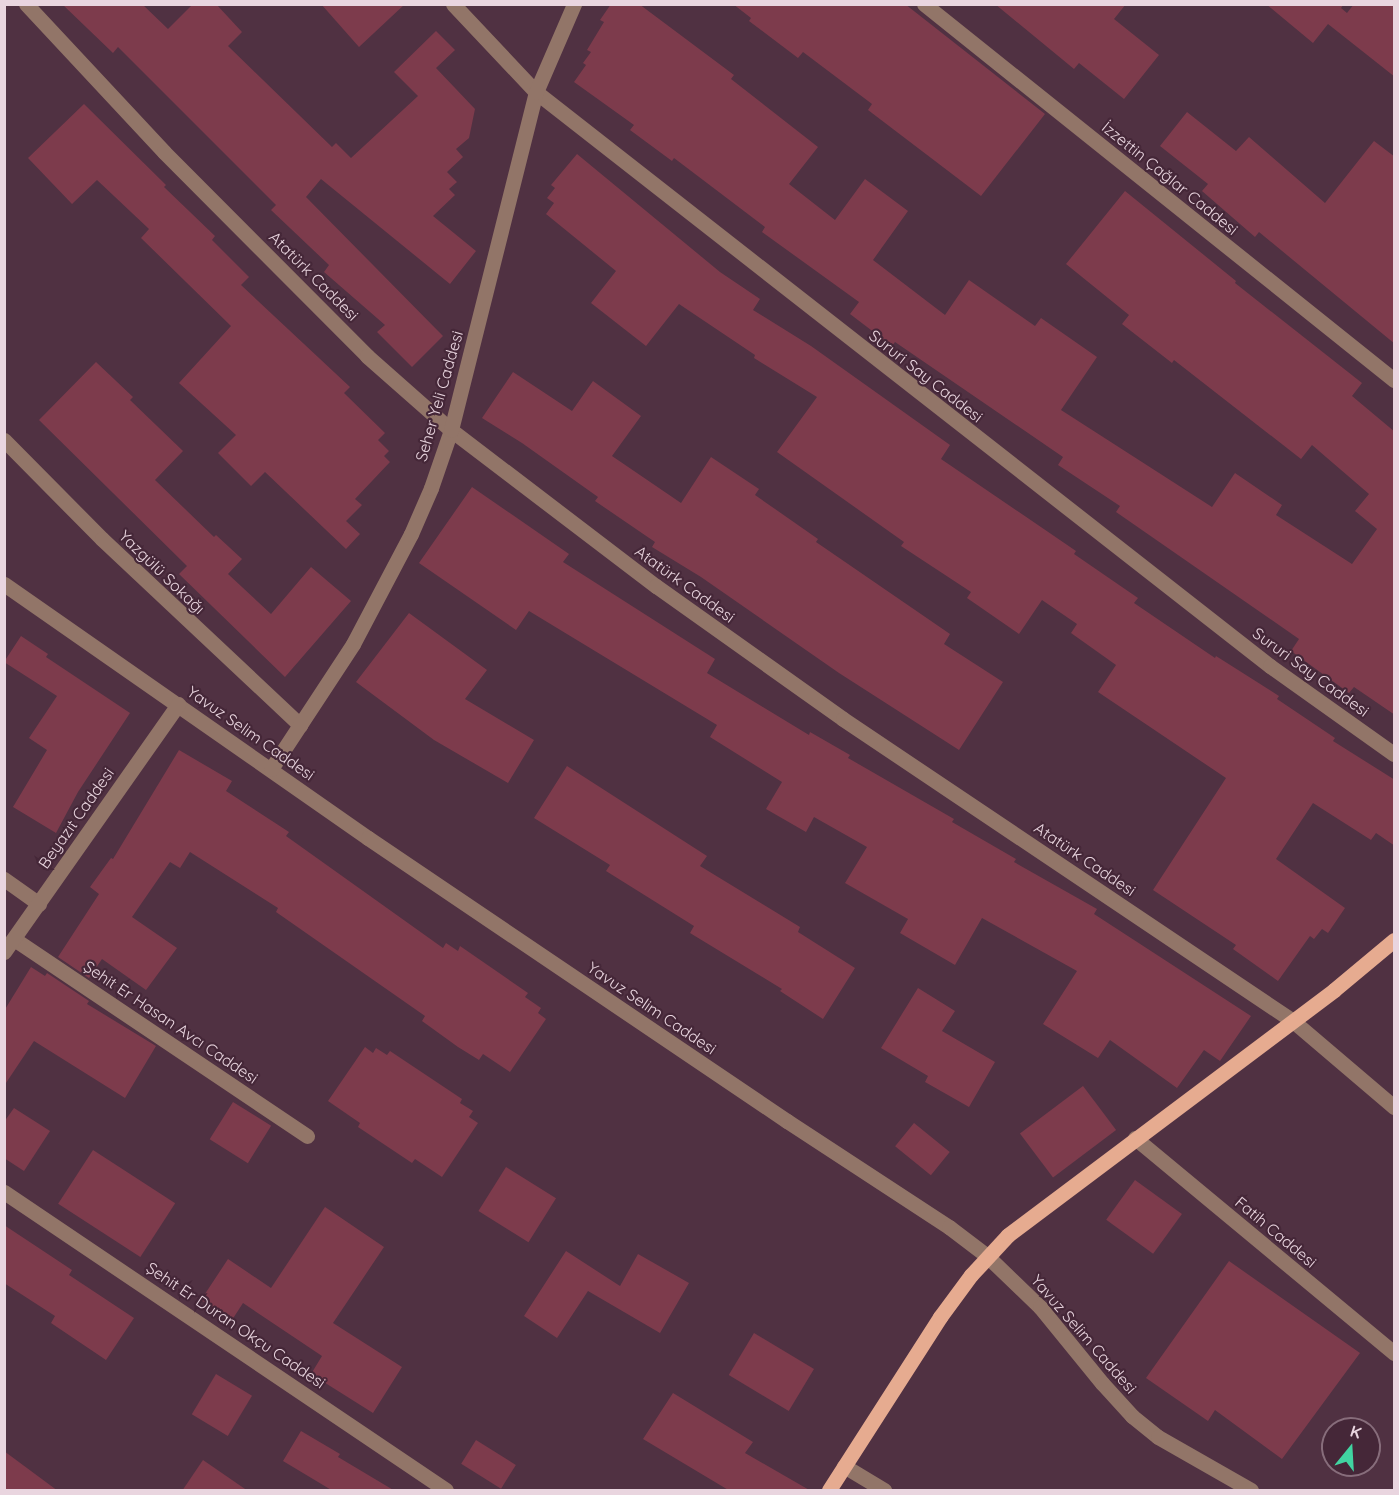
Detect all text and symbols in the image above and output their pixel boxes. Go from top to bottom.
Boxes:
street label: İzzettin Çağlar Caddesi [1098,117,1242,239]
street label: Atatürk Caddesi [265,227,363,325]
street label: Sururi Say Caddesi [865,326,987,426]
street label: Seher Yeli Caddesi [411,328,467,464]
street label: Yazgülü Sokağı [115,526,209,618]
street label: Atatürk Caddesi [631,541,739,627]
street label: Sururi Say Caddesi [1249,623,1373,721]
street label: Yavuz Selim Caddesi [184,682,318,784]
street label: Beyazıt Caddesi [34,764,118,872]
street label: Atatürk Caddesi [1031,818,1139,900]
street label: Şehit Er Hasan Avcı Caddesi [80,956,262,1088]
street label: Yavuz Selim Caddesi [584,958,720,1058]
street label: Fatih Caddesi [1231,1192,1321,1272]
street label: Şehit Er Duran Okçu Caddesi [143,1258,329,1392]
street label: Yavuz Selim Caddesi [1027,1271,1141,1397]
north arrow [1321,1417,1381,1477]
text: K [1348,1421,1364,1443]

